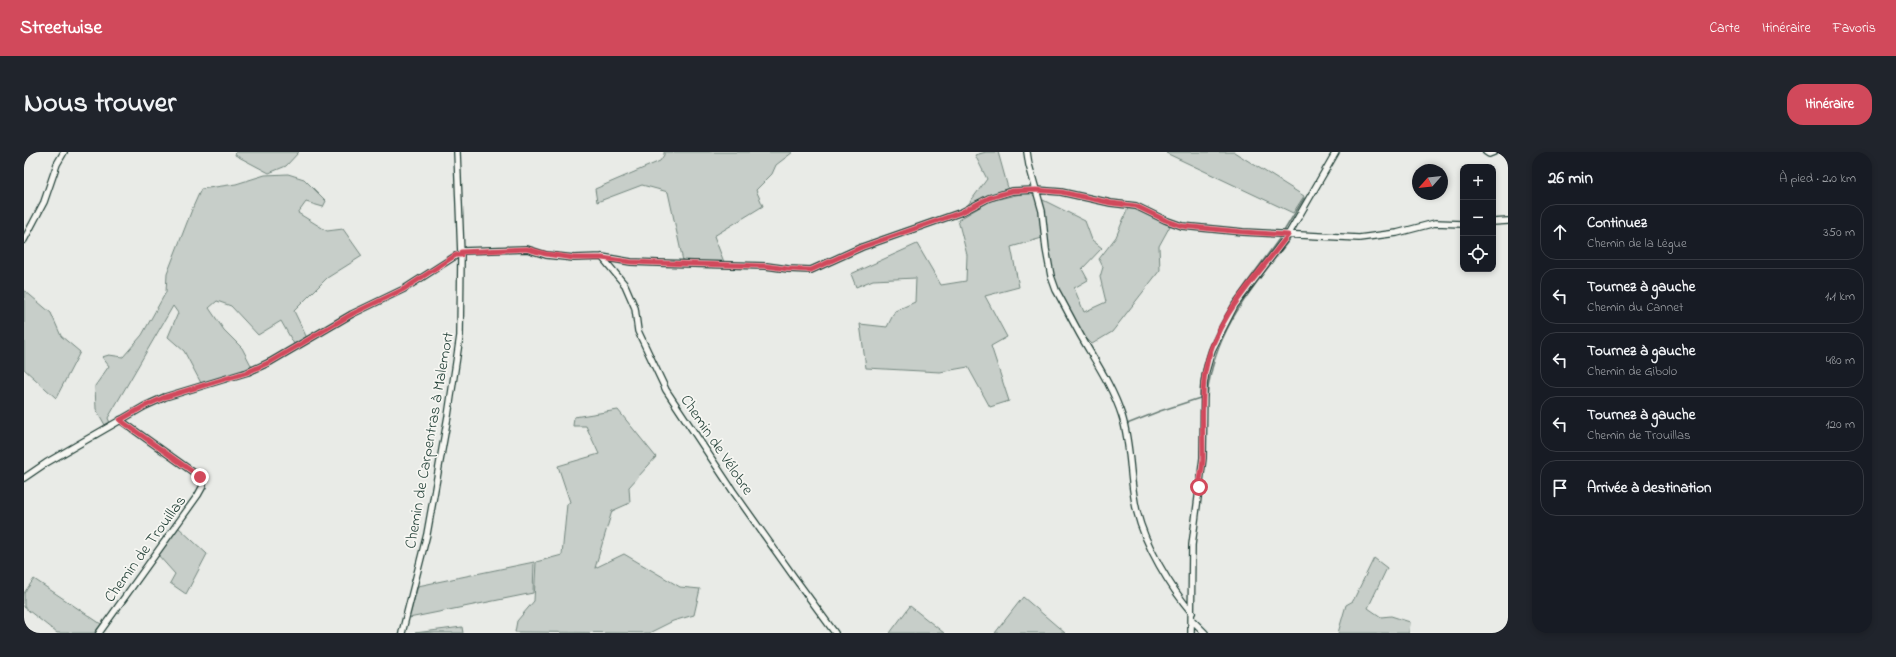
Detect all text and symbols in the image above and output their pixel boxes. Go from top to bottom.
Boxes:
text: Streetwise [20,15,102,42]
text: Carte [1709,18,1740,39]
text: Itinéraire [1762,18,1811,39]
text: Favoris [1833,18,1876,39]
text: Nous trouver [24,84,176,125]
button: Itinéraire [1787,84,1872,125]
north arrow [1412,164,1448,200]
map controls [1460,164,1496,272]
button: + [1460,164,1496,200]
text: 26 min [1548,166,1593,191]
text: À pied · 2.0 km [1779,169,1856,188]
button: − [1460,200,1496,236]
text: Continuez [1587,212,1647,234]
icon: ahead [1549,221,1571,243]
text: 350 m [1823,223,1855,242]
text: Chemin de la Lègue [1587,234,1687,253]
button: locate [1460,236,1496,272]
text: Tournez à gauche [1587,276,1695,298]
icon: left [1549,285,1571,307]
text: 1.1 km [1825,287,1855,306]
text: Chemin du Cannet [1587,298,1683,317]
street label: Chemin de Carpentras à Malemort [399,330,461,551]
text: Tournez à gauche [1587,340,1695,362]
icon: left [1549,349,1571,371]
text: 480 m [1826,351,1855,370]
text: Chemin de Gibolo [1587,362,1677,381]
street label: Chemin de Vélobre [674,390,759,501]
text: Tournez à gauche [1587,404,1695,426]
icon: left [1549,413,1571,435]
text: 120 m [1825,415,1855,434]
text: Chemin de Trouillas [1587,426,1691,445]
route end [191,468,209,486]
icon: arrive [1549,477,1571,499]
text: Arrivée à destination [1587,477,1712,499]
route start [1190,478,1208,496]
street label: Chemin de Trouillas [98,491,193,608]

